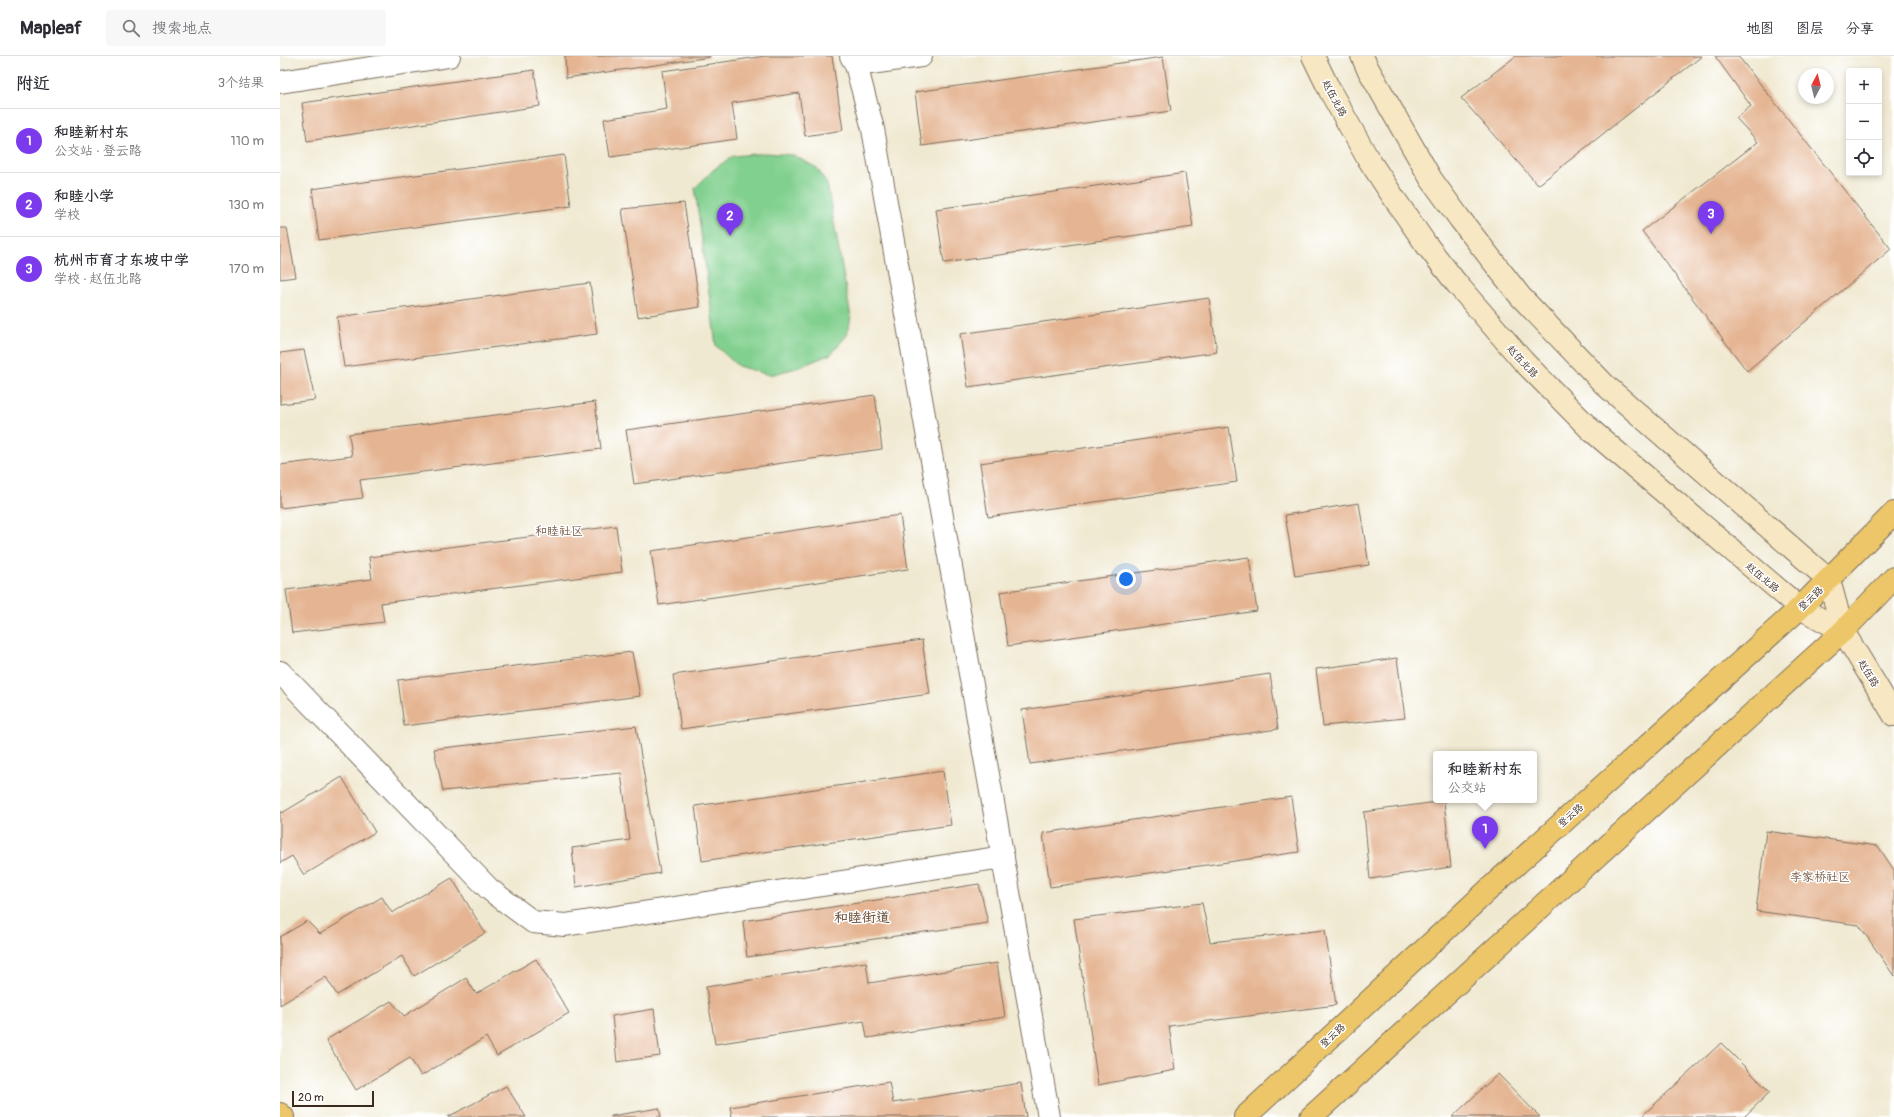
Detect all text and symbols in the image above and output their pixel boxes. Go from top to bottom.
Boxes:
search box [106,10,386,46]
text: Mapleaf [20,16,82,40]
icon: search [120,17,142,39]
text: 搜索地点 [152,19,212,38]
text: 地图 [1746,20,1774,37]
text: 图层 [1796,20,1824,37]
text: 分享 [1846,20,1874,37]
north arrow [1798,68,1834,104]
map controls [1846,68,1882,176]
button: + [1846,68,1882,104]
text: 附近 [16,73,50,94]
text: 3个结果 [218,75,264,91]
street label: 赵伍北路 [1319,78,1349,119]
button: − [1846,104,1882,140]
text: 和睦新村东 [54,123,129,142]
text: 1 [26,133,32,149]
text: 110 m [231,133,264,149]
button: locate [1846,140,1882,176]
text: 公交站 · 登云路 [54,143,142,159]
text: 和睦小学 [54,187,114,206]
text: 2 [25,197,33,213]
text: 130 m [228,197,264,213]
pin: 3 [1698,201,1724,234]
pin: 2 [717,203,743,236]
text: 学校 [54,207,80,223]
text: 杭州市育才东坡中学 [54,251,189,270]
text: 3 [25,261,33,277]
text: 170 m [229,261,264,277]
text: 学校 · 赵伍北路 [54,271,142,287]
street label: 赵伍北路 [1504,343,1540,380]
district label: 和睦社区 [535,524,583,539]
street label: 赵伍北路 [1743,560,1782,595]
your location [1116,569,1136,589]
street label: 登云路 [1796,584,1826,613]
street label: 赵伍路 [1855,658,1881,689]
popup [1433,751,1537,803]
text: 和睦新村东 [1447,760,1523,779]
text: 公交站 [1447,780,1487,796]
street label: 登云路 [1556,801,1586,830]
pin: 1 [1472,816,1498,849]
district label: 李家桥社区 [1790,870,1850,885]
district label: 和睦街道 [834,909,890,926]
street label: 登云路 [1318,1021,1348,1050]
scale bar [292,1089,374,1108]
text: 20 m [298,1091,324,1104]

